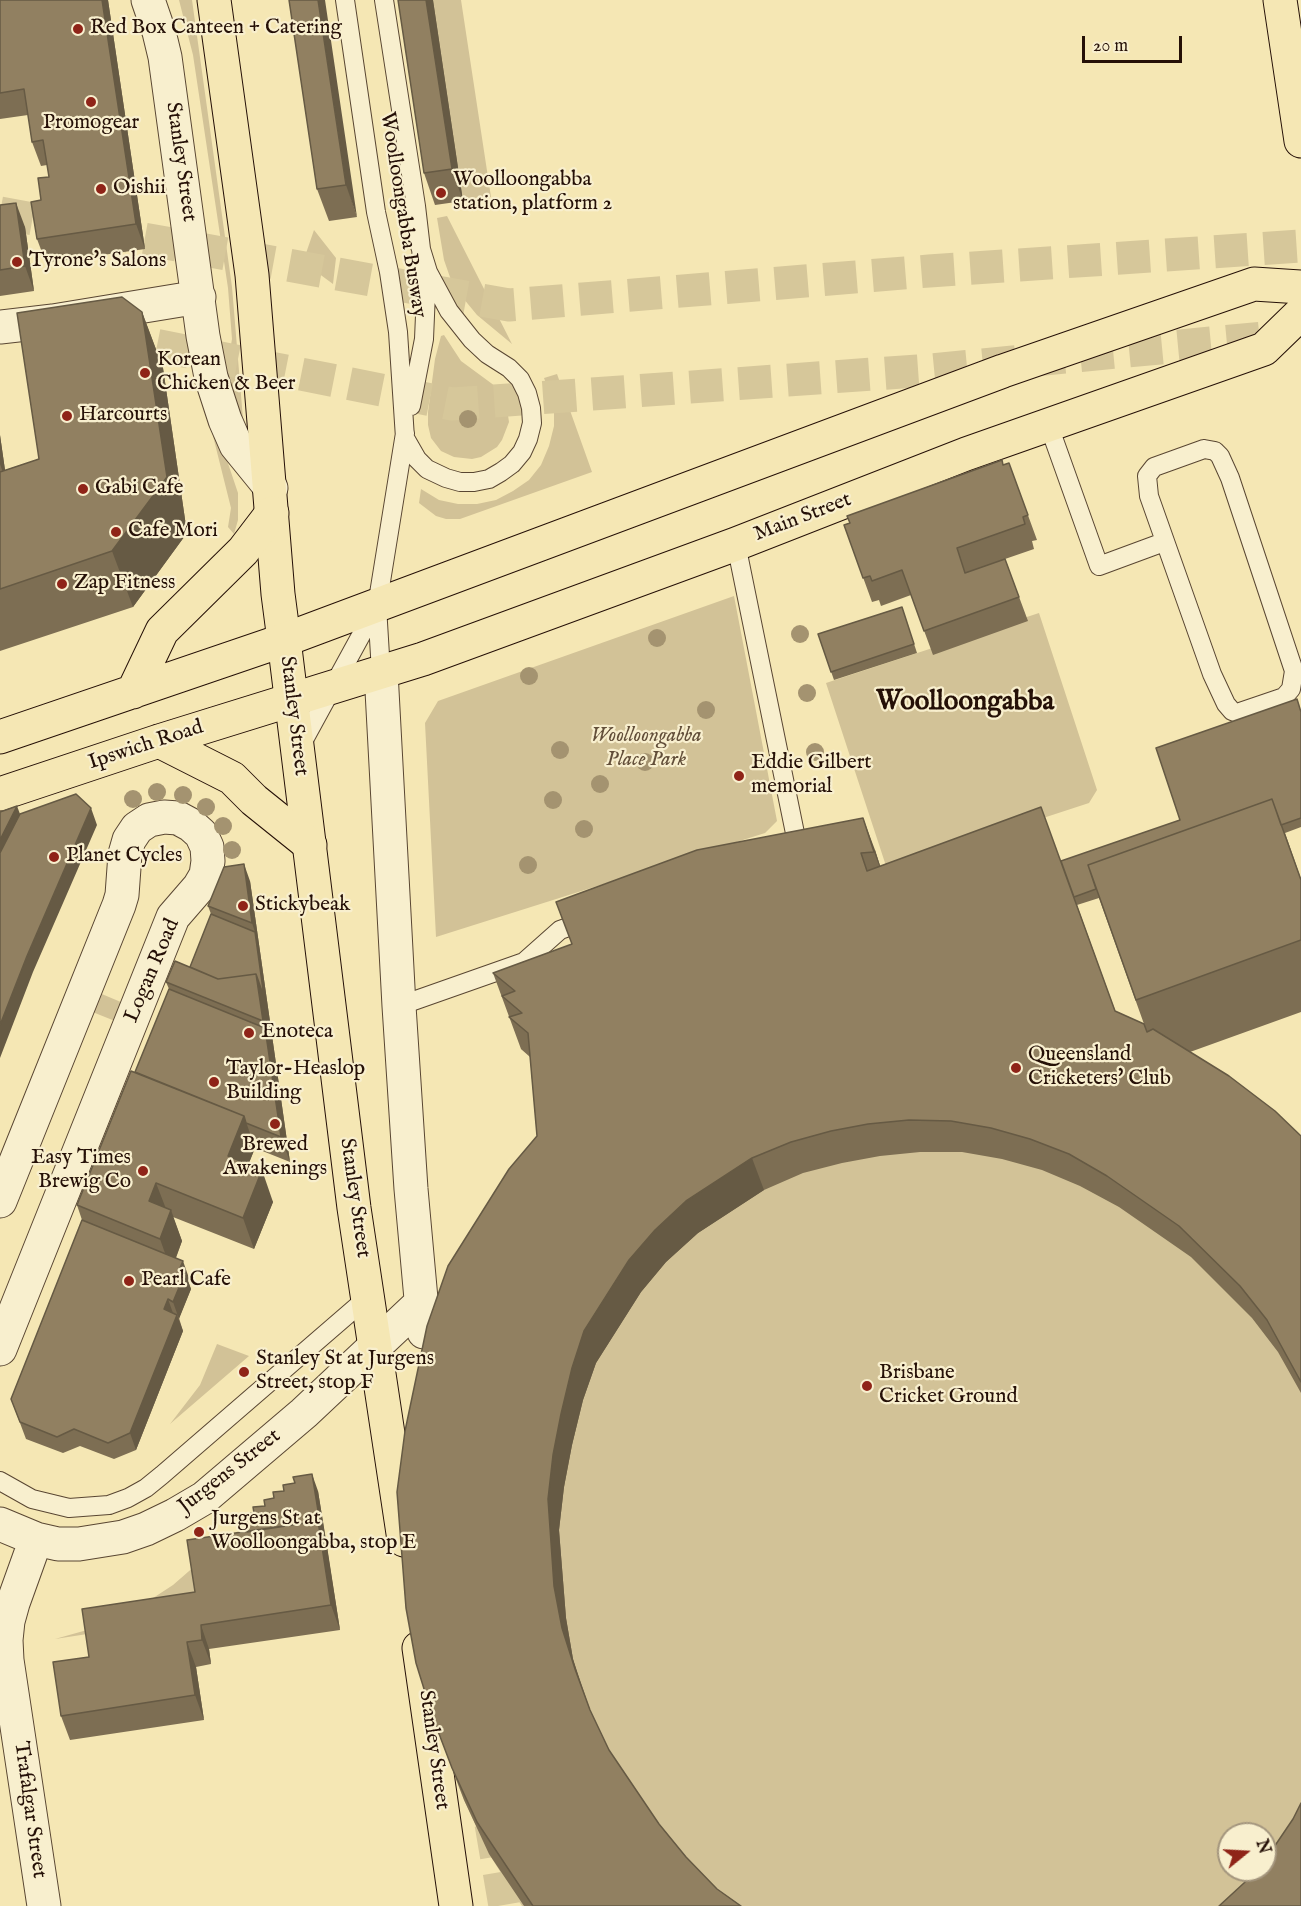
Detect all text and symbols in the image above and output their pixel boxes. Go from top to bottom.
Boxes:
place label: Red Box Canteen + Catering [90,16,342,42]
marker: Red Box Canteen + Catering [71,22,85,36]
scale bar [1085,24,1186,62]
text: 20 m [1093,35,1128,58]
marker: Promogear [84,95,98,109]
street label: Stanley Street [159,101,201,223]
street label: Woolloongabba Busway [373,110,431,320]
place label: Promogear [43,111,139,137]
place label: Woolloongabba station, platform 2 [453,168,612,218]
place label: Oishii [113,176,166,202]
marker: Oishii [94,182,108,196]
marker: Woolloongabba station, platform 2 [434,186,448,200]
place label: Tyrone's Salons [29,249,166,275]
marker: Tyrone's Salons [10,255,24,269]
place label: Korean Chicken & Beer [157,348,295,398]
marker: Korean Chicken & Beer [138,366,152,380]
place label: Harcourts [79,403,167,429]
marker: Harcourts [60,409,74,423]
place label: Gabi Cafe [95,476,183,502]
marker: Gabi Cafe [76,482,90,496]
street label: Main Street [751,488,855,548]
place label: Cafe Mori [128,519,218,545]
marker: Cafe Mori [109,525,123,539]
place label: Zap Fitness [74,571,175,597]
marker: Zap Fitness [55,577,69,591]
street label: Stanley Street [273,655,313,777]
district label: Woolloongabba [876,687,1054,719]
street label: Ipswich Road [85,716,207,776]
park label: Woolloongabba Place Park [590,724,702,774]
place label: Eddie Gilbert memorial [751,751,872,801]
marker: Eddie Gilbert memorial [732,769,746,783]
place label: Planet Cycles [66,844,182,870]
marker: Planet Cycles [47,850,61,864]
place label: Stickybeak [255,893,350,919]
marker: Stickybeak [236,899,250,913]
street label: Logan Road [120,915,186,1027]
place label: Enoteca [261,1020,333,1046]
marker: Enoteca [242,1026,256,1040]
place label: Queensland Cricketers' Club [1028,1043,1171,1093]
place label: Taylor-Heaslop Building [226,1057,365,1107]
marker: Queensland Cricketers' Club [1009,1061,1023,1075]
marker: Taylor-Heaslop Building [207,1075,221,1089]
marker: Brewed Awakenings [268,1117,282,1131]
place label: Brewed Awakenings [223,1133,327,1183]
street label: Stanley Street [333,1137,375,1259]
place label: Easy Times Brewig Co [31,1146,131,1196]
marker: Easy Times Brewig Co [136,1164,150,1178]
place label: Pearl Cafe [141,1268,231,1294]
marker: Pearl Cafe [122,1274,136,1288]
place label: Stanley St at Jurgens Street, stop F [256,1347,434,1397]
place label: Brisbane Cricket Ground [879,1361,1018,1411]
marker: Stanley St at Jurgens Street, stop F [237,1365,251,1379]
marker: Brisbane Cricket Ground [860,1379,874,1393]
street label: Jurgens Street [174,1424,286,1520]
place label: Jurgens St at Woolloongabba, stop E [211,1507,416,1557]
marker: Jurgens St at Woolloongabba, stop E [192,1525,206,1539]
street label: Stanley Street [412,1689,454,1811]
street label: Trafalgar Street [7,1740,51,1880]
north arrow [1217,1822,1277,1882]
text: N [1251,1837,1274,1857]

